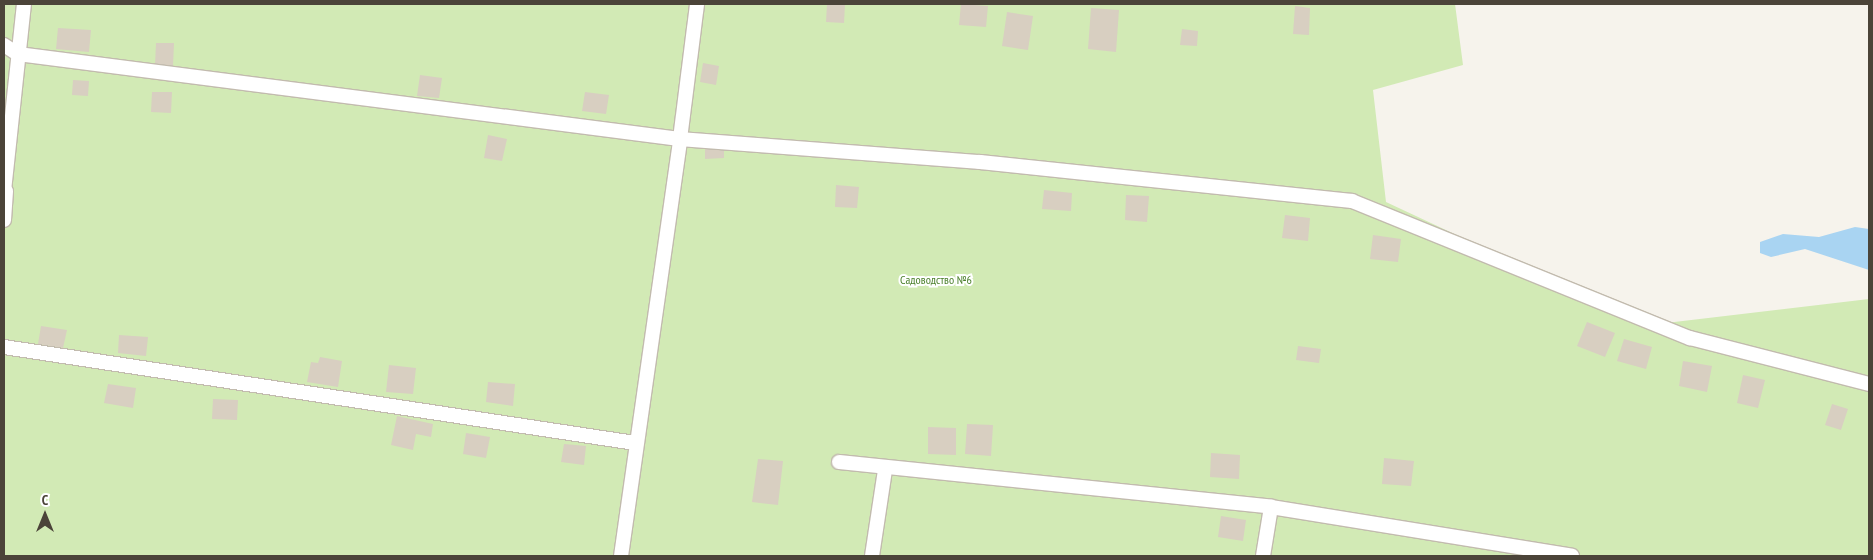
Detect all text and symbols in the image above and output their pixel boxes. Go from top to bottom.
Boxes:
park label: Садоводство №6 [900,273,972,287]
north arrow [20,490,70,540]
text: С [42,491,48,509]

